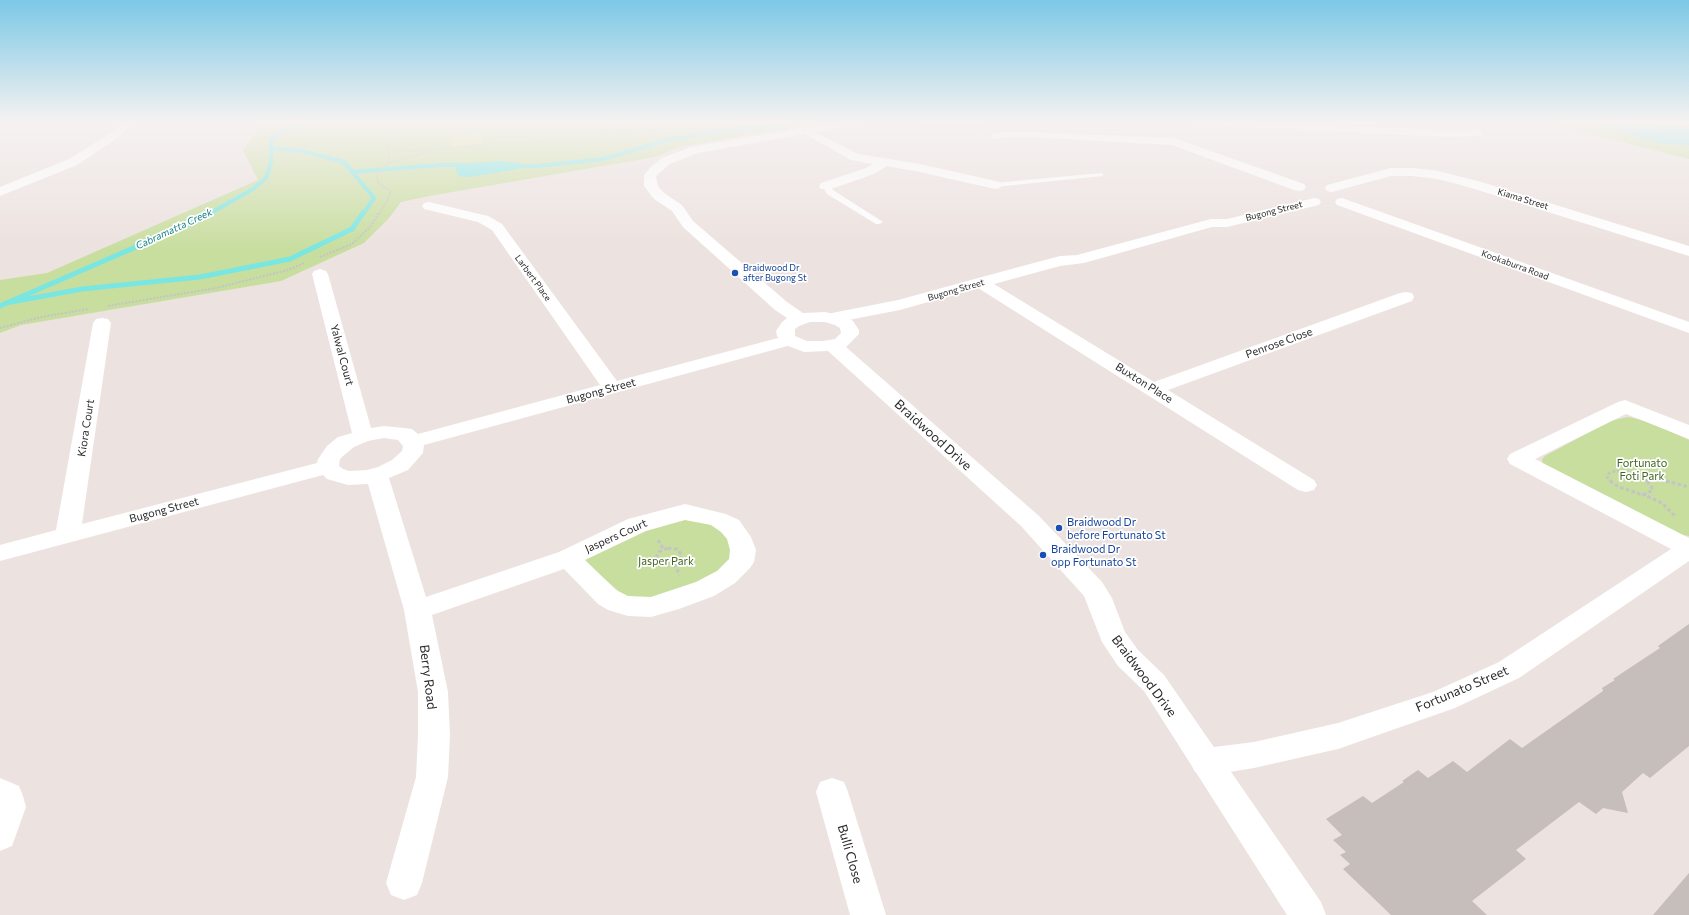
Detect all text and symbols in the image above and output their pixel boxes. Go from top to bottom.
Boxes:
street label: Kiama Street [1496,186,1550,212]
street label: Bugong Street [1244,199,1304,223]
water label: Cabramatta Creek [134,206,214,252]
street label: Kookaburra Road [1480,248,1550,282]
street label: Larbert Place [513,253,553,303]
place label: Braidwood Dr after Bugong St [743,263,807,284]
marker: Braidwood Dr after Bugong St [730,268,740,278]
street label: Bugong Street [927,277,985,303]
street label: Yalwal Court [327,323,357,387]
street label: Penrose Close [1244,325,1314,361]
street label: Buxton Place [1113,360,1175,406]
street label: Bugong Street [565,375,637,407]
street label: Braidwood Drive [891,396,975,474]
street label: Kiora Court [75,398,97,458]
park label: Fortunato Foti Park [1617,456,1667,482]
street label: Bugong Street [128,494,200,526]
place label: Braidwood Dr before Fortunato St [1067,515,1166,541]
street label: Jaspers Court [583,516,649,556]
marker: Braidwood Dr before Fortunato St [1054,523,1064,533]
place label: Braidwood Dr opp Fortunato St [1051,542,1136,568]
marker: Braidwood Dr opp Fortunato St [1038,550,1048,560]
park label: Jasper Park [638,554,694,568]
street label: Braidwood Drive [1108,632,1180,720]
street label: Berry Road [416,644,440,710]
street label: Fortunato Street [1413,662,1511,716]
street label: Bulli Close [834,823,866,885]

